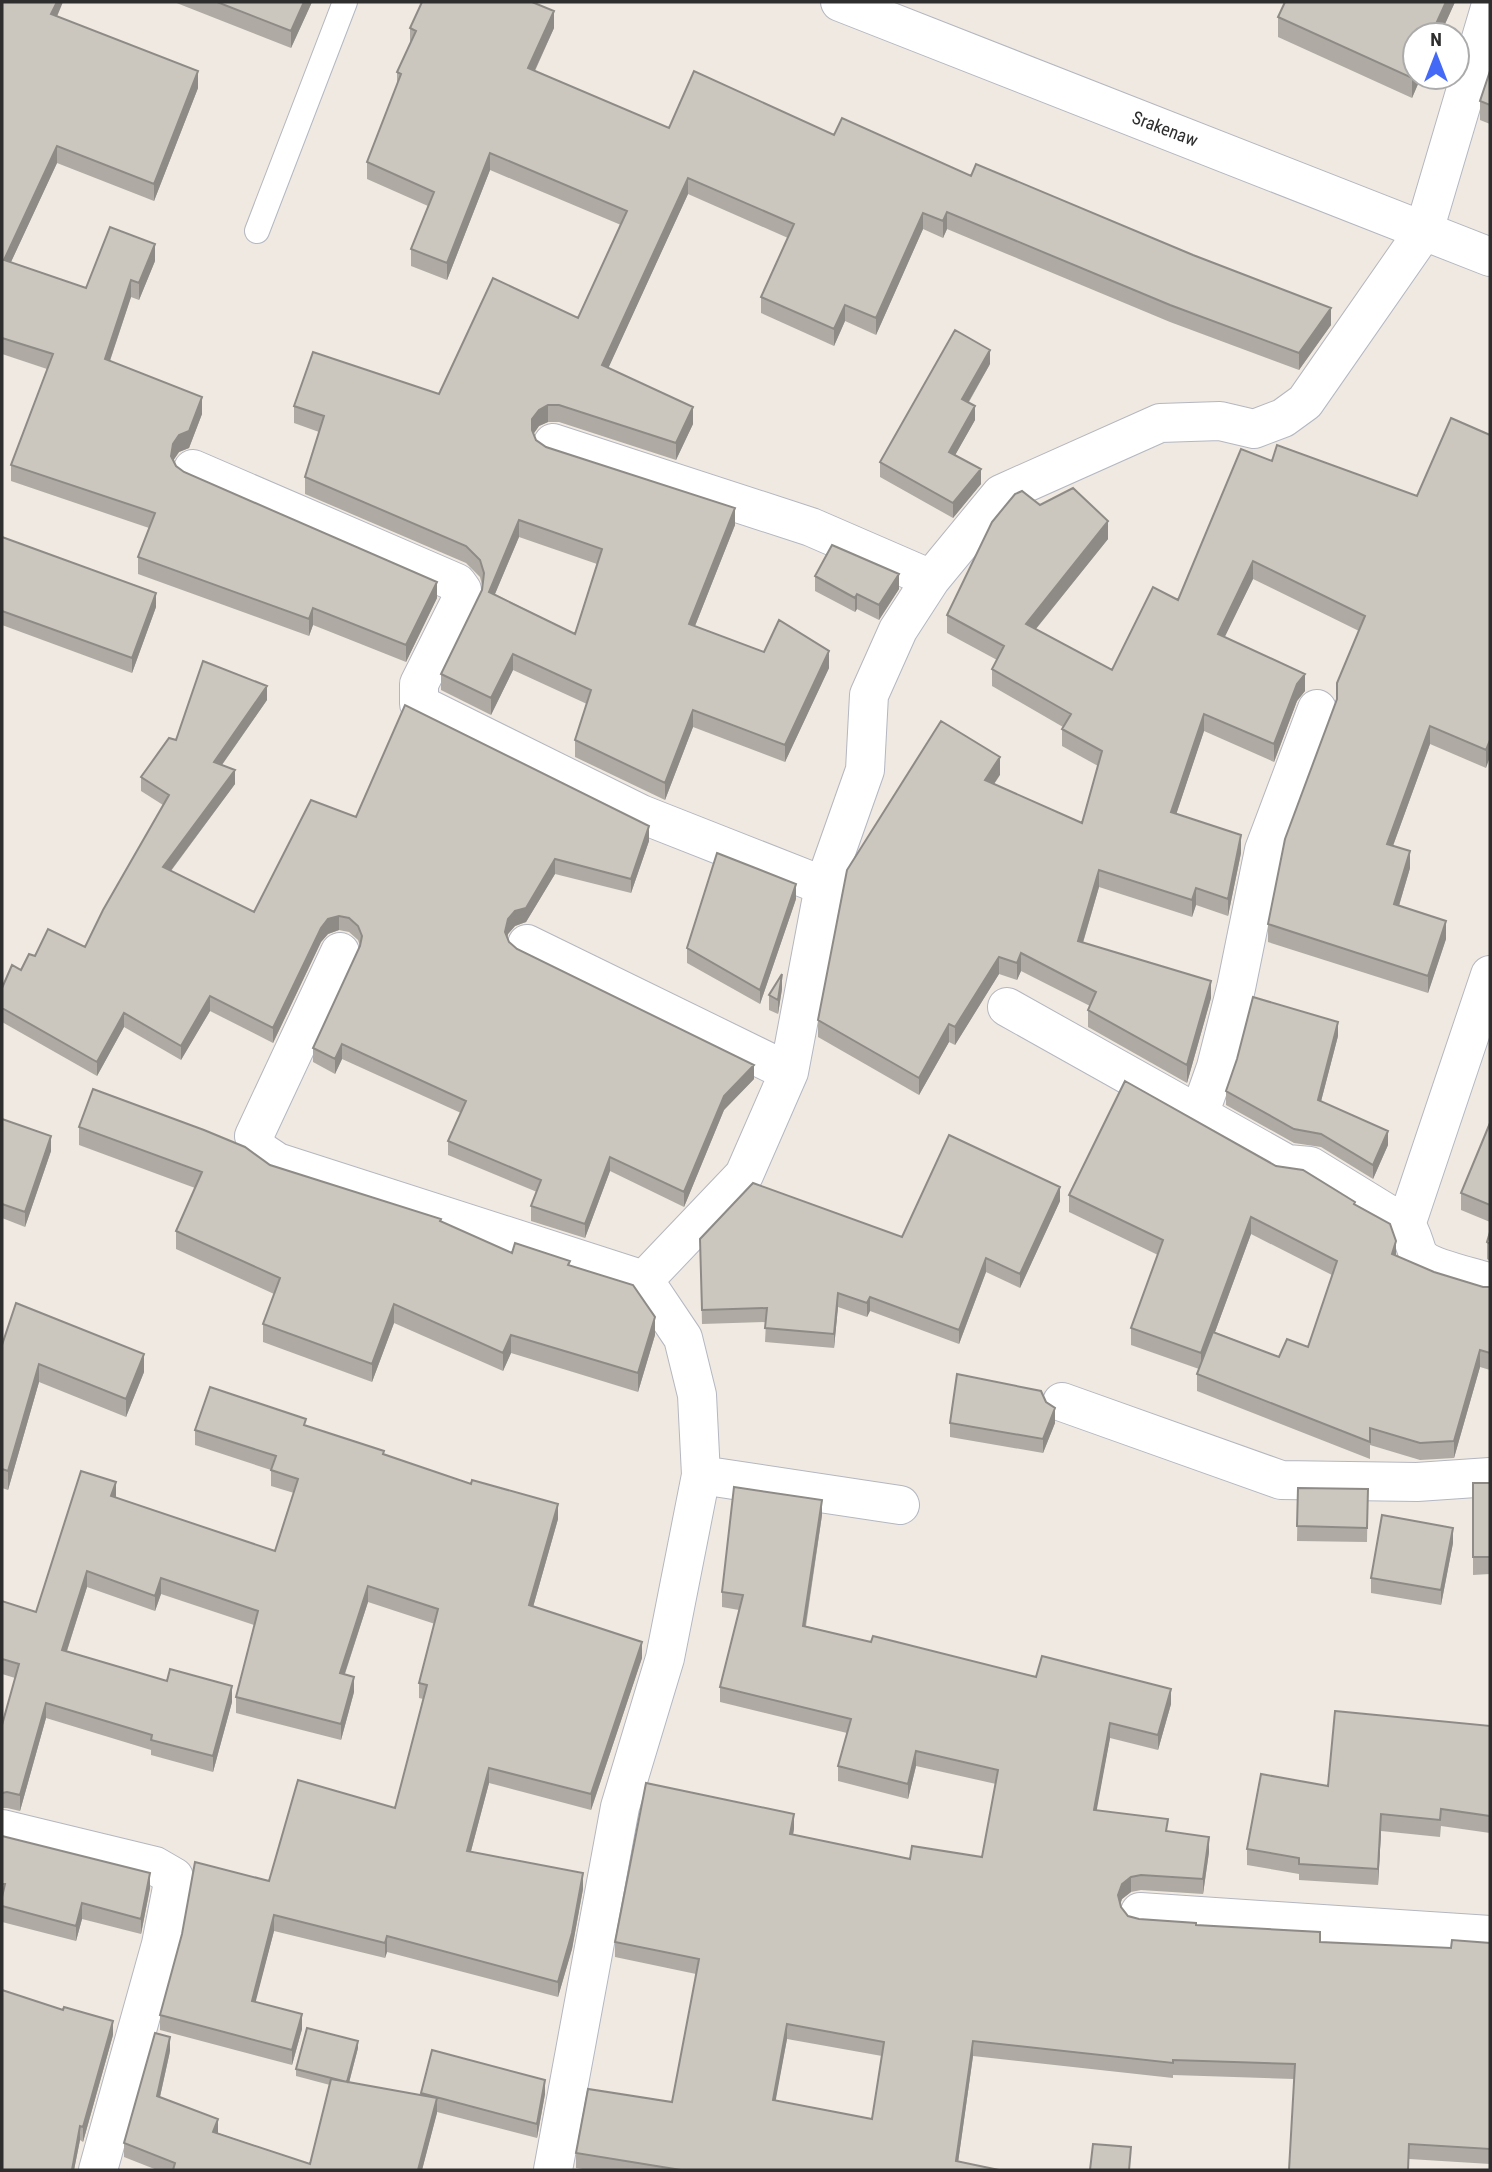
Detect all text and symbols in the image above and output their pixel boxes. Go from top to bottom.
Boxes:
north arrow [1401,21,1471,91]
text: N [1430,28,1442,51]
street label: Srakenaw [1129,106,1201,151]

